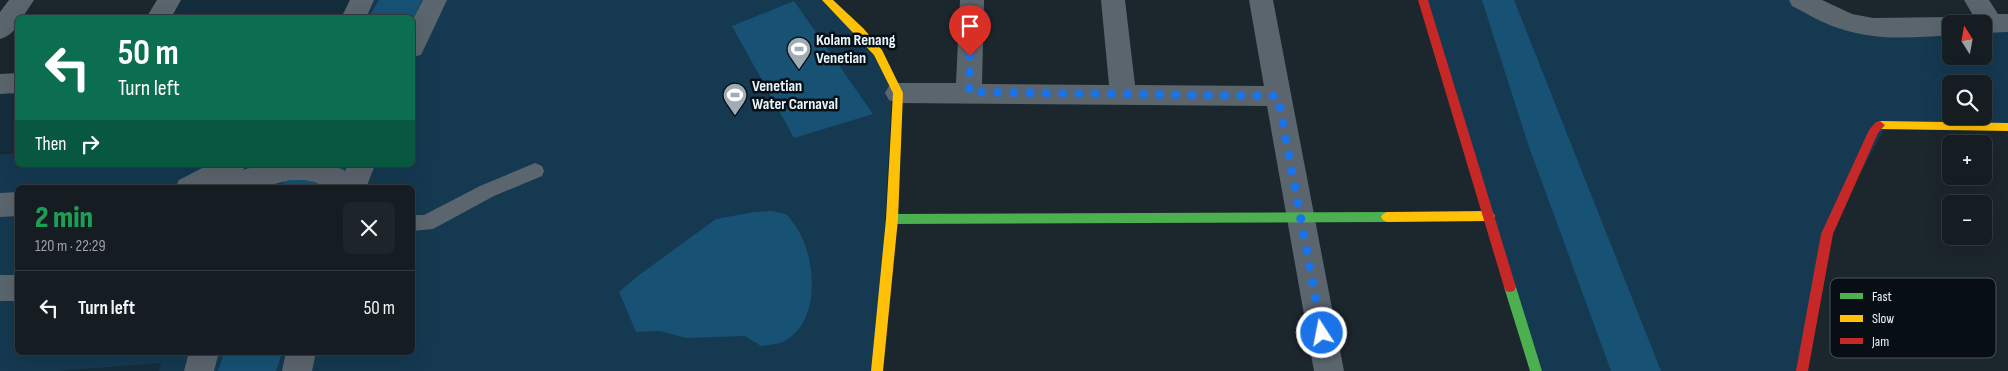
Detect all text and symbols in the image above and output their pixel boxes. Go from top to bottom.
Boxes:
pin [949,5,991,56]
icon: arrive [956,12,984,40]
north arrow [1942,15,1992,65]
map controls [1942,15,1992,245]
place label: Kolam Renang Venetian [816,31,896,68]
text: 50 m [118,32,179,75]
icon: left [35,35,100,100]
sports icon: Kolam Renang Venetian [786,36,812,70]
text: Turn left [118,75,180,102]
button: search [1942,75,1992,125]
place label: Venetian Water Carnaval [752,77,838,114]
sports icon: Venetian Water Carnaval [722,82,748,116]
icon: right [76,130,104,158]
text: Then [35,133,66,156]
button: + [1942,135,1992,185]
button: − [1942,195,1992,245]
text: 2 min [35,200,93,236]
button: close [343,202,395,254]
text: 120 m · 22:29 [35,237,106,256]
legend [1830,278,1996,358]
text: Fast [1872,288,1892,305]
icon: left [35,294,63,322]
text: Turn left [78,297,135,320]
text: 50 m [364,297,395,320]
position arrow [1295,306,1347,358]
text: Slow [1872,310,1894,327]
text: Jam [1871,333,1889,350]

